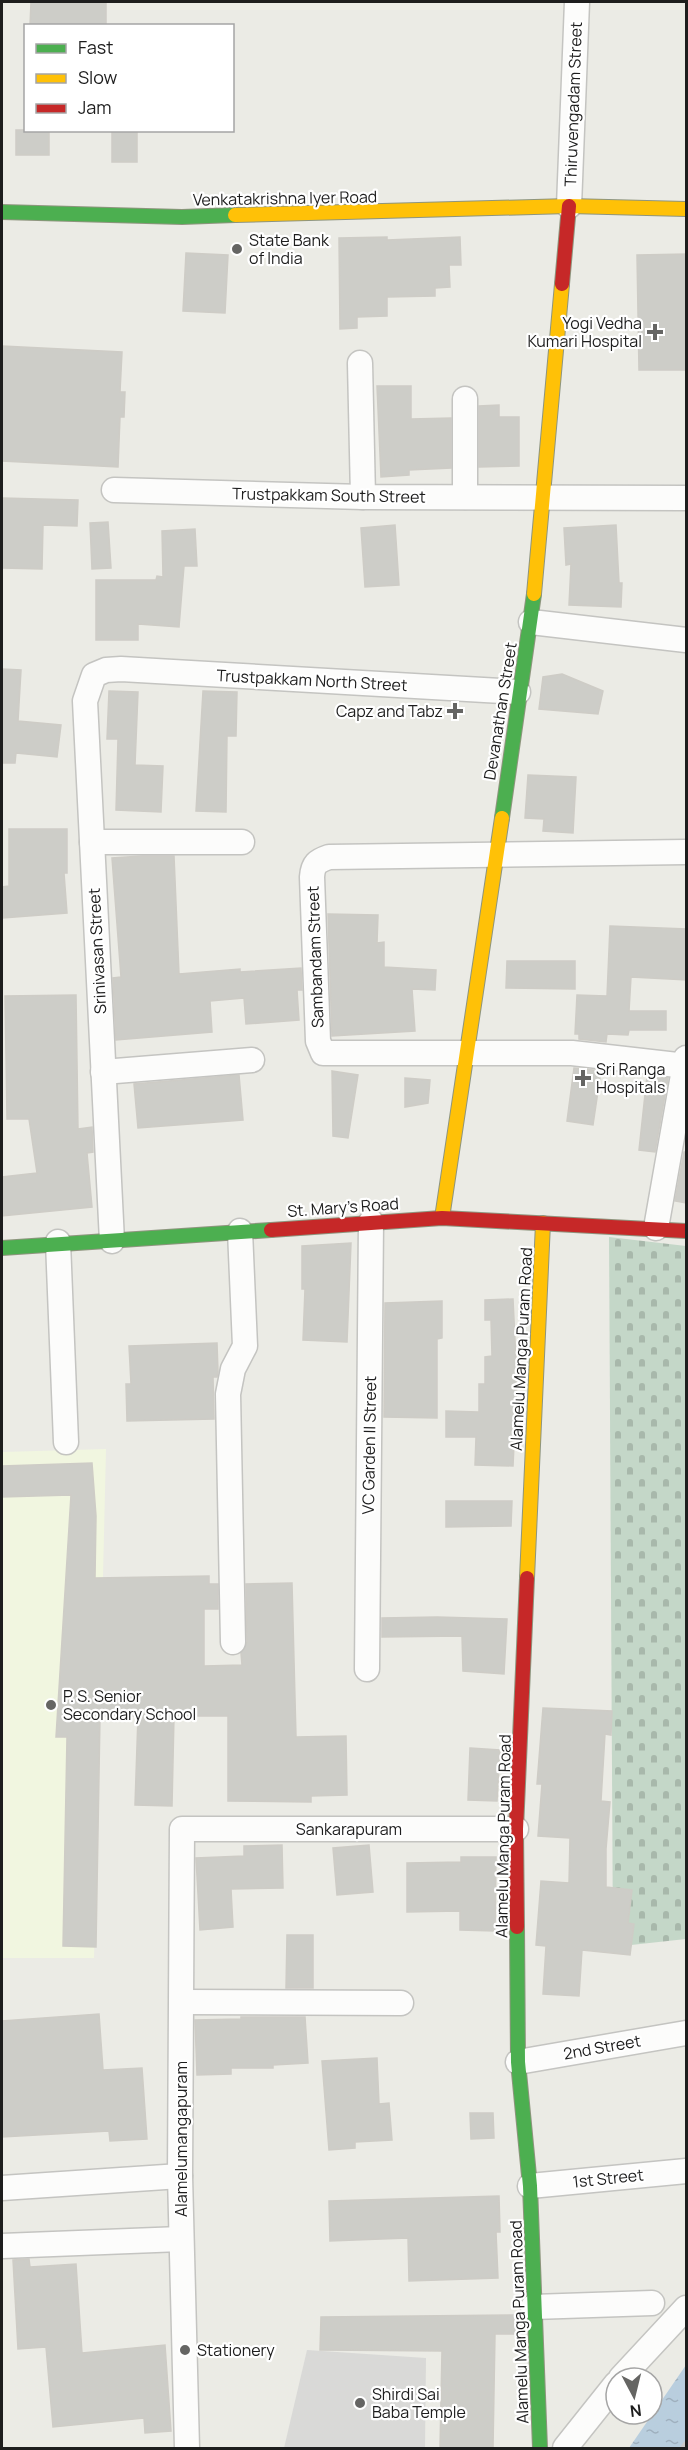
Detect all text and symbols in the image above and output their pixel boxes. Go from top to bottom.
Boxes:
street label: Thiruvengadam Street [559,21,587,187]
legend [24,24,234,132]
text: Fast [78,35,113,59]
text: Slow [78,65,118,89]
text: Jam [78,95,112,119]
street label: Venkatakrishna Iyer Road [193,185,377,211]
place label: State Bank of India [249,229,330,269]
marker: State Bank of India [230,242,244,256]
place label: Yogi Vedha Kumari Hospital [527,312,642,352]
marker: Yogi Vedha Kumari Hospital [646,323,664,341]
street label: Trustpakkam South Street [232,482,426,508]
street label: Devanathan Street [478,641,522,781]
street label: Trustpakkam North Street [216,664,408,696]
place label: Capz and Tabz [336,700,443,722]
marker: Capz and Tabz [448,704,462,718]
street label: Sambandam Street [302,886,328,1028]
street label: Srinivasan Street [83,887,111,1015]
place label: Sri Ranga Hospitals [596,1058,665,1098]
marker: Sri Ranga Hospitals [574,1069,592,1087]
street label: St. Mary's Road [286,1192,400,1222]
street label: Alamelu Manga Puram Road [505,1247,537,1451]
street label: VC Garden II Street [357,1375,381,1515]
place label: P. S. Senior Secondary School [63,1685,196,1725]
marker: P. S. Senior Secondary School [44,1698,58,1712]
street label: Alamelu Manga Puram Road [490,1734,516,1938]
street label: Sankarapuram [296,1818,402,1840]
street label: 2nd Street [562,2029,642,2065]
street label: Alamelumangapuram [170,2061,192,2217]
street label: 1st Street [571,2163,645,2193]
street label: Alamelu Manga Puram Road [504,2220,534,2424]
place label: Stationery [197,2339,275,2361]
marker: Stationery [178,2343,192,2357]
north arrow [604,2366,664,2426]
place label: Shirdi Sai Baba Temple [372,2383,466,2423]
marker: Shirdi Sai Baba Temple [353,2396,367,2410]
text: N [629,2399,643,2423]

